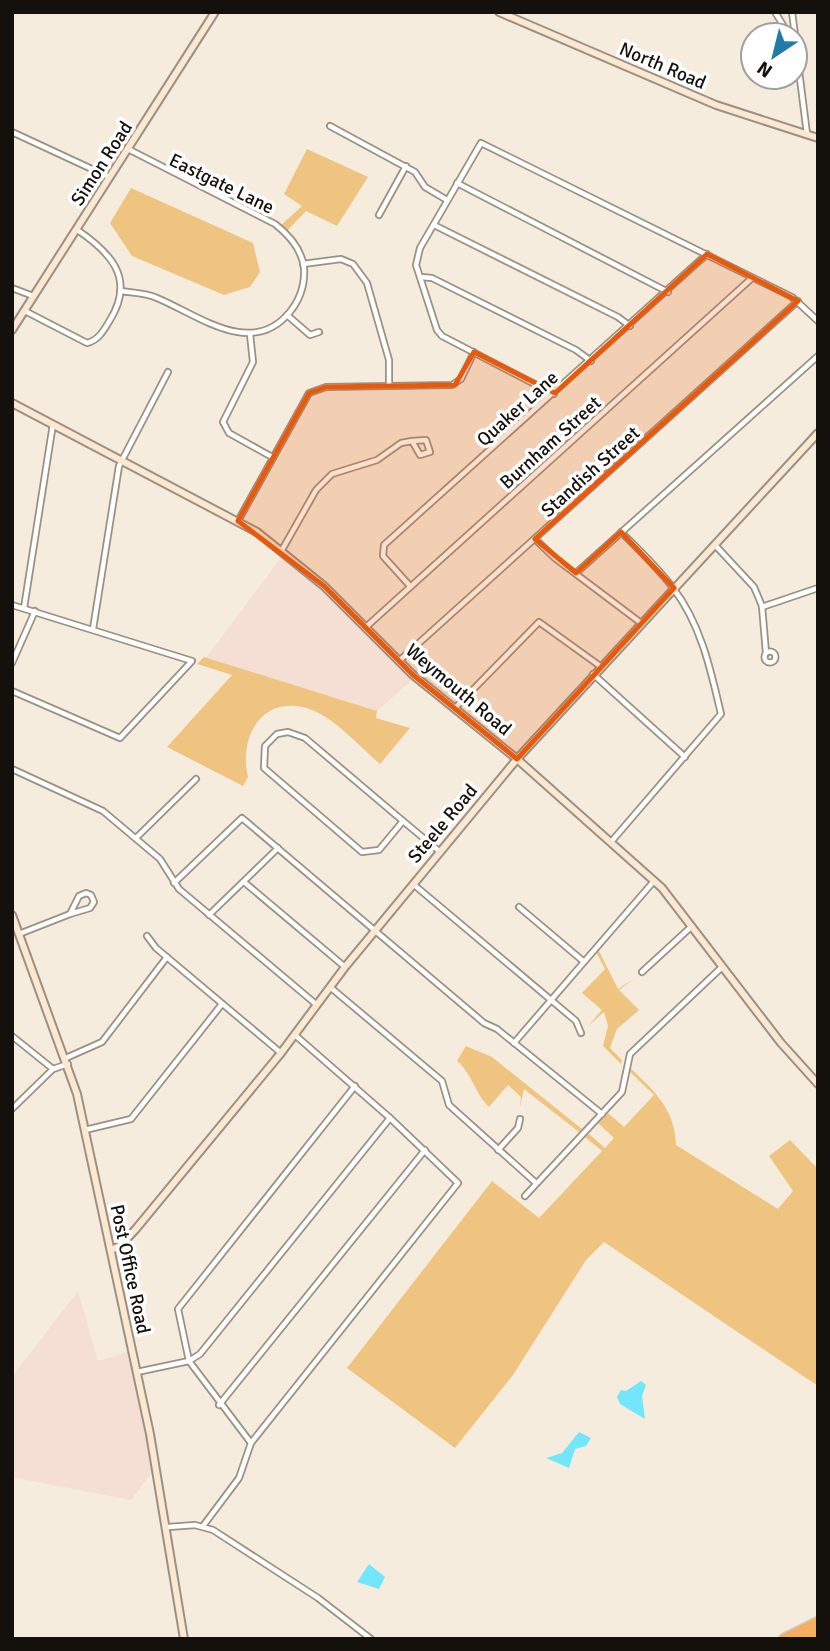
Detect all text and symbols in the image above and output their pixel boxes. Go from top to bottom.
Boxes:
north arrow [739,21,809,91]
street label: North Road [616,37,710,95]
text: N [753,55,777,83]
street label: Simon Road [66,117,138,210]
street label: Eastgate Lane [165,148,278,220]
street label: Quaker Lane [472,366,563,452]
street label: Burnham Street [495,391,607,495]
street label: Standish Street [536,421,645,522]
street label: Weymouth Road [401,639,516,741]
street label: Steele Road [403,779,483,868]
street label: Post Office Road [105,1202,155,1336]

